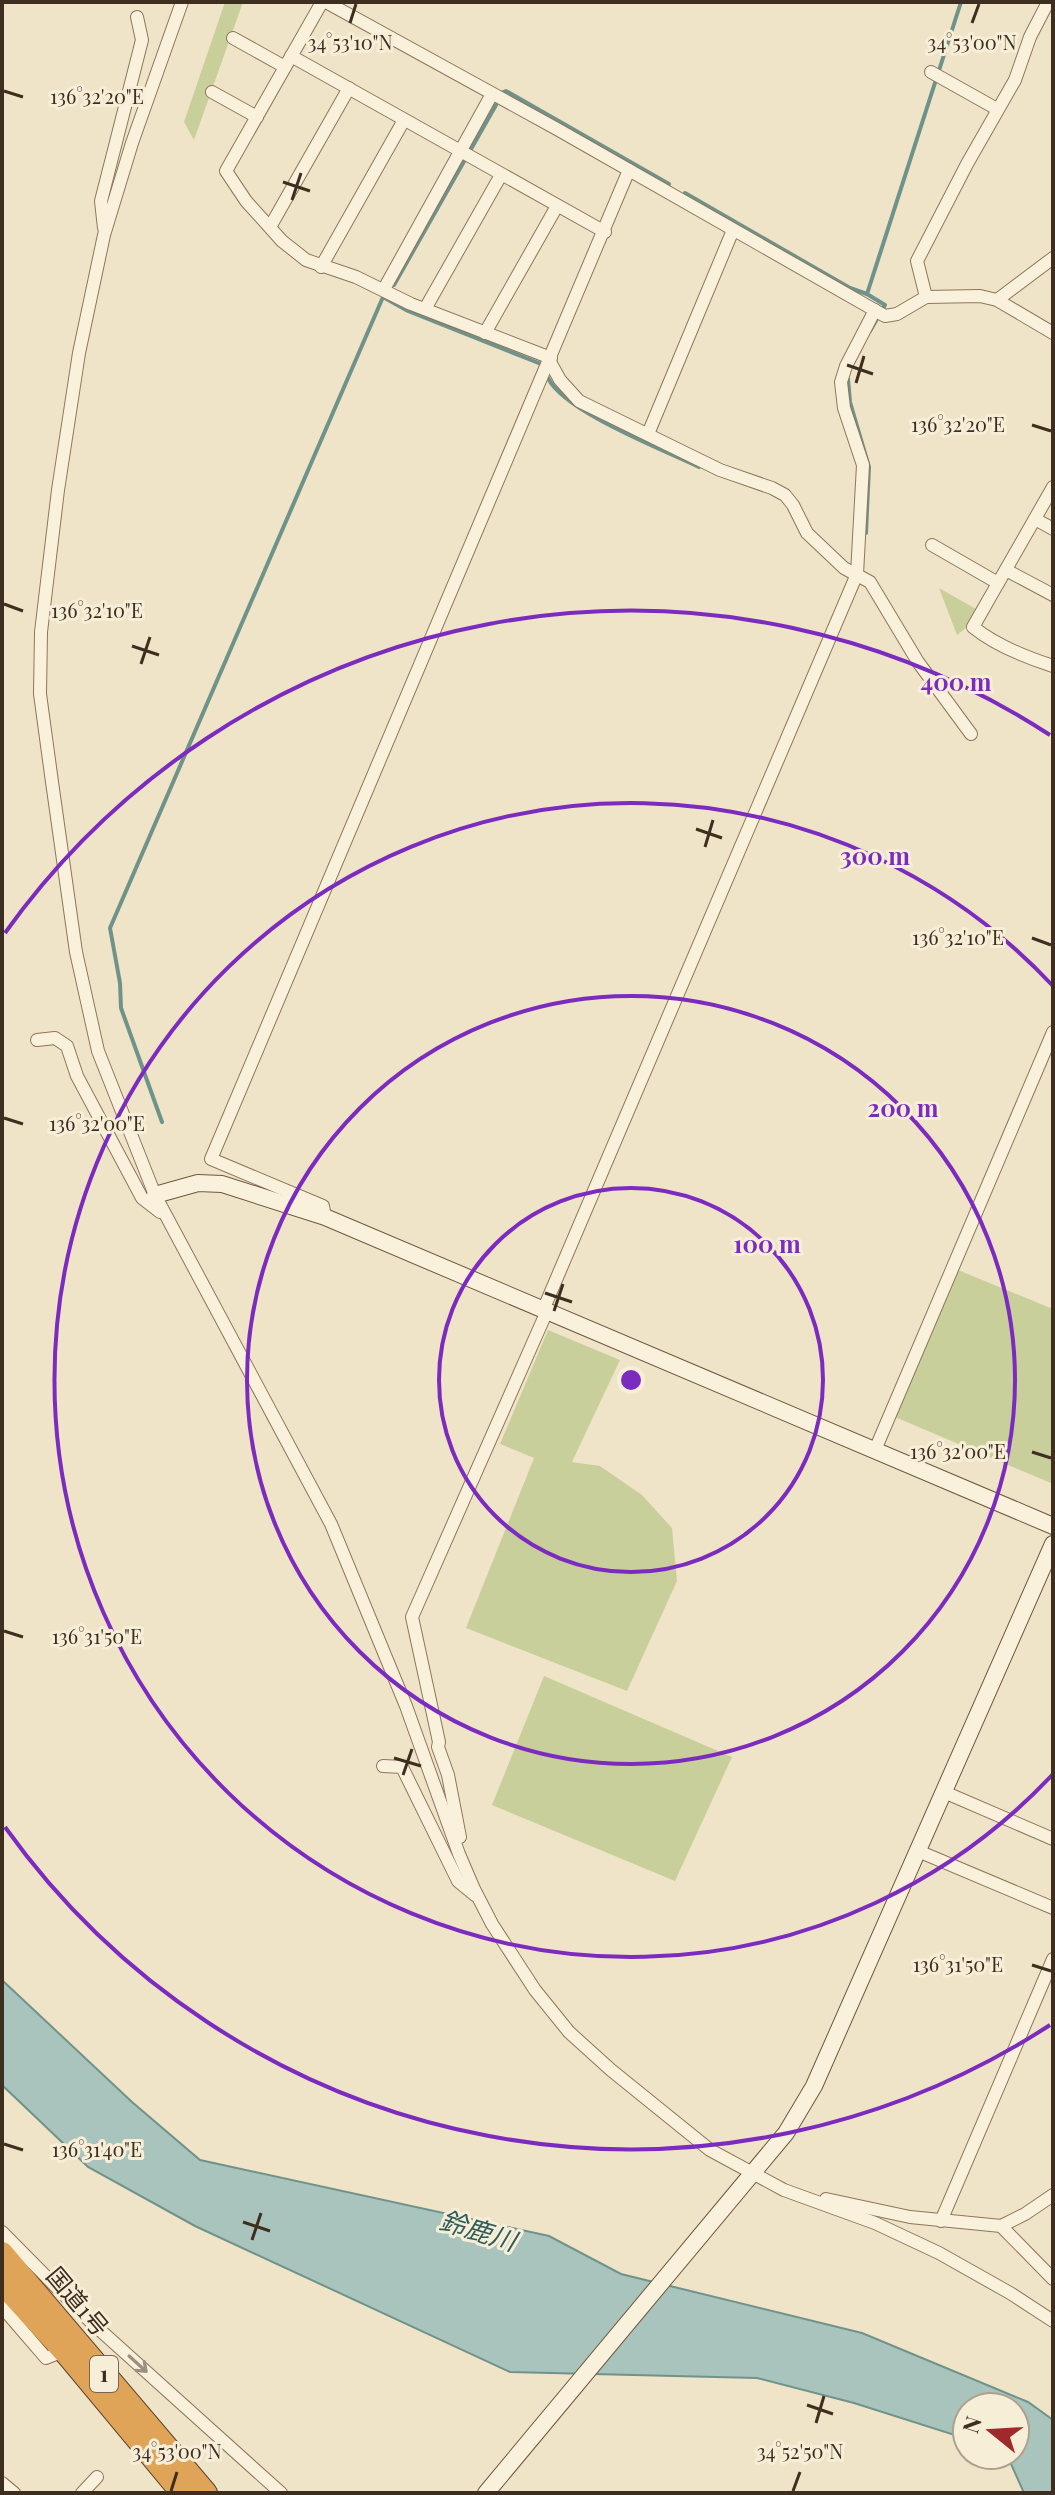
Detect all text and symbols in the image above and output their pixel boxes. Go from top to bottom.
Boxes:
text: 34°53'10"N [308,28,393,55]
text: 34°53'00"N [927,28,1017,55]
text: 136°32'20"E [50,82,144,109]
text: 136°32'20"E [911,410,1005,437]
text: 136°32'10"E [51,596,143,623]
text: 400 m [921,665,992,697]
text: 300 m [840,839,910,871]
text: 136°32'10"E [912,923,1004,950]
text: 200 m [868,1091,939,1123]
text: 136°32'00"E [49,1109,145,1136]
text: 100 m [733,1227,801,1259]
centre of rings [617,1366,645,1394]
text: 136°32'00"E [910,1437,1006,1464]
text: 136°31'50"E [52,1622,142,1649]
text: 136°31'50"E [913,1950,1003,1977]
text: 136°31'40"E [52,2135,142,2162]
water label: 鈴鹿川 [436,2201,524,2259]
street label: 国道1号 [40,2259,117,2342]
one-way arrow [128,2355,148,2374]
road number: 1 [90,2356,118,2392]
north arrow [951,2391,1031,2471]
text: N [954,2412,988,2437]
text: 34°53'00"N [132,2437,222,2464]
text: 34°52'50"N [757,2437,843,2464]

